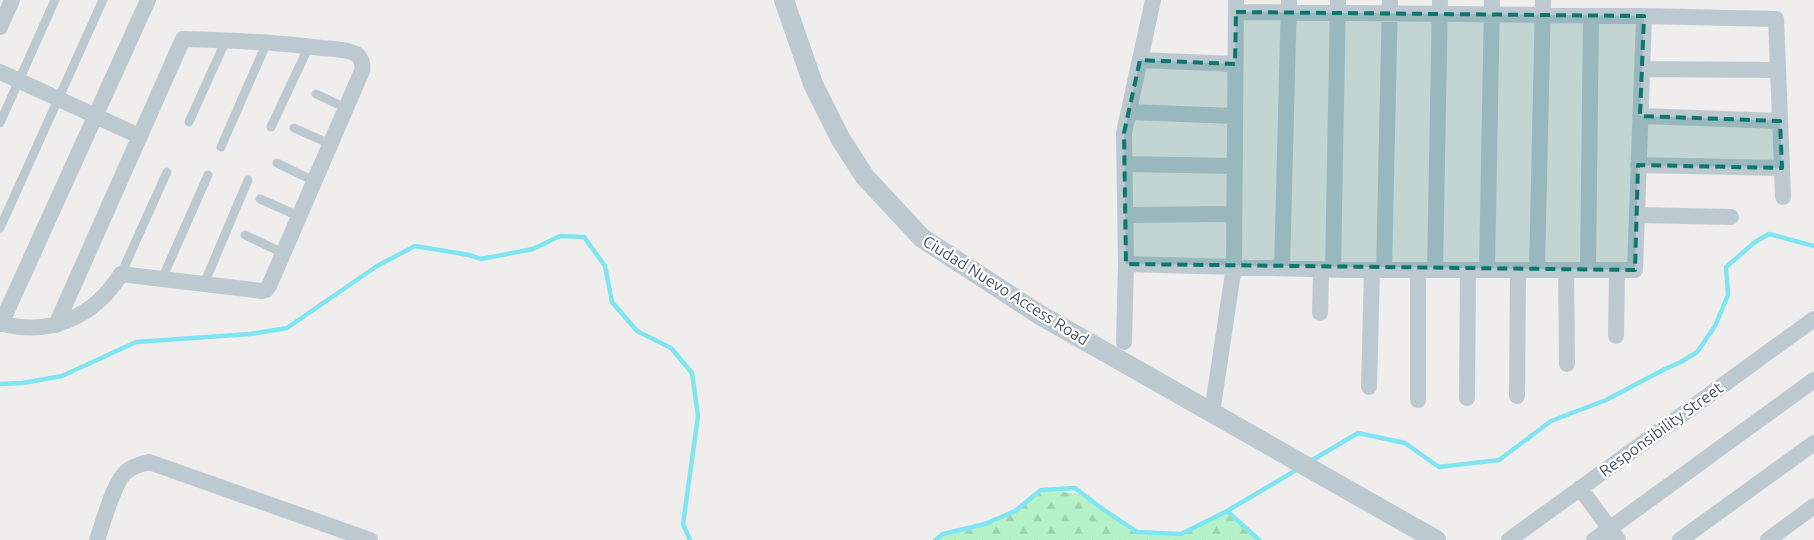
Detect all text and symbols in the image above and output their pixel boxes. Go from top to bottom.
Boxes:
street label: Ciudad Nuevo Access Road [920,231,1092,349]
street label: Responsibility Street [1596,378,1727,480]

